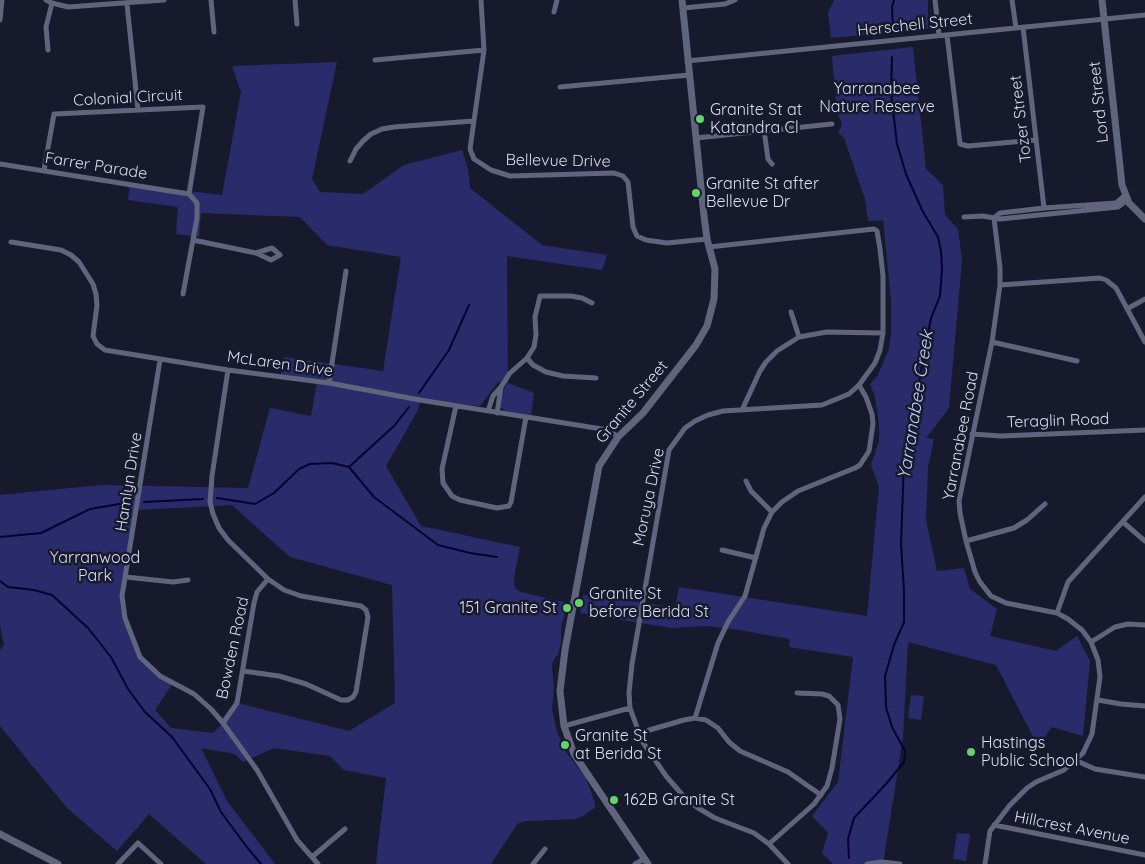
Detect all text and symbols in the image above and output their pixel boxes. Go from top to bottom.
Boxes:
street label: Herschell Street [856,9,974,41]
street label: Lord Street [1085,60,1113,144]
street label: Tozer Street [1006,74,1036,164]
park label: Yarranabee Nature Reserve [819,79,935,117]
street label: Colonial Circuit [73,86,183,110]
place label: Granite St at Katandra Cl [710,100,802,138]
marker: Granite St at Katandra Cl [694,113,706,125]
street label: Farrer Parade [43,148,149,184]
street label: Bellevue Drive [505,150,611,172]
place label: Granite St after Bellevue Dr [706,174,819,212]
marker: Granite St after Bellevue Dr [690,187,702,199]
water label: Yarranabee Creek [894,329,938,481]
street label: McLaren Drive [226,347,334,381]
street label: Granite Street [592,357,672,447]
street label: Yarranabee Road [939,370,983,502]
street label: Teraglin Road [1006,410,1110,432]
street label: Hamlyn Drive [112,431,146,533]
street label: Moruya Drive [629,446,669,548]
park label: Yarranwood Park [50,548,140,586]
place label: Granite St before Berida St [589,584,709,622]
street label: Bowden Road [213,595,253,701]
marker: Granite St before Berida St [573,597,585,609]
place label: 151 Granite St [459,598,557,618]
marker: 151 Granite St [561,602,573,614]
place label: Granite St at Berida St [575,726,662,764]
place label: Hastings Public School [981,733,1078,771]
marker: Granite St at Berida St [559,739,571,751]
marker: Hastings Public School [965,746,977,758]
place label: 162B Granite St [624,790,735,810]
marker: 162B Granite St [608,794,620,806]
street label: Hillcrest Avenue [1013,807,1131,849]

